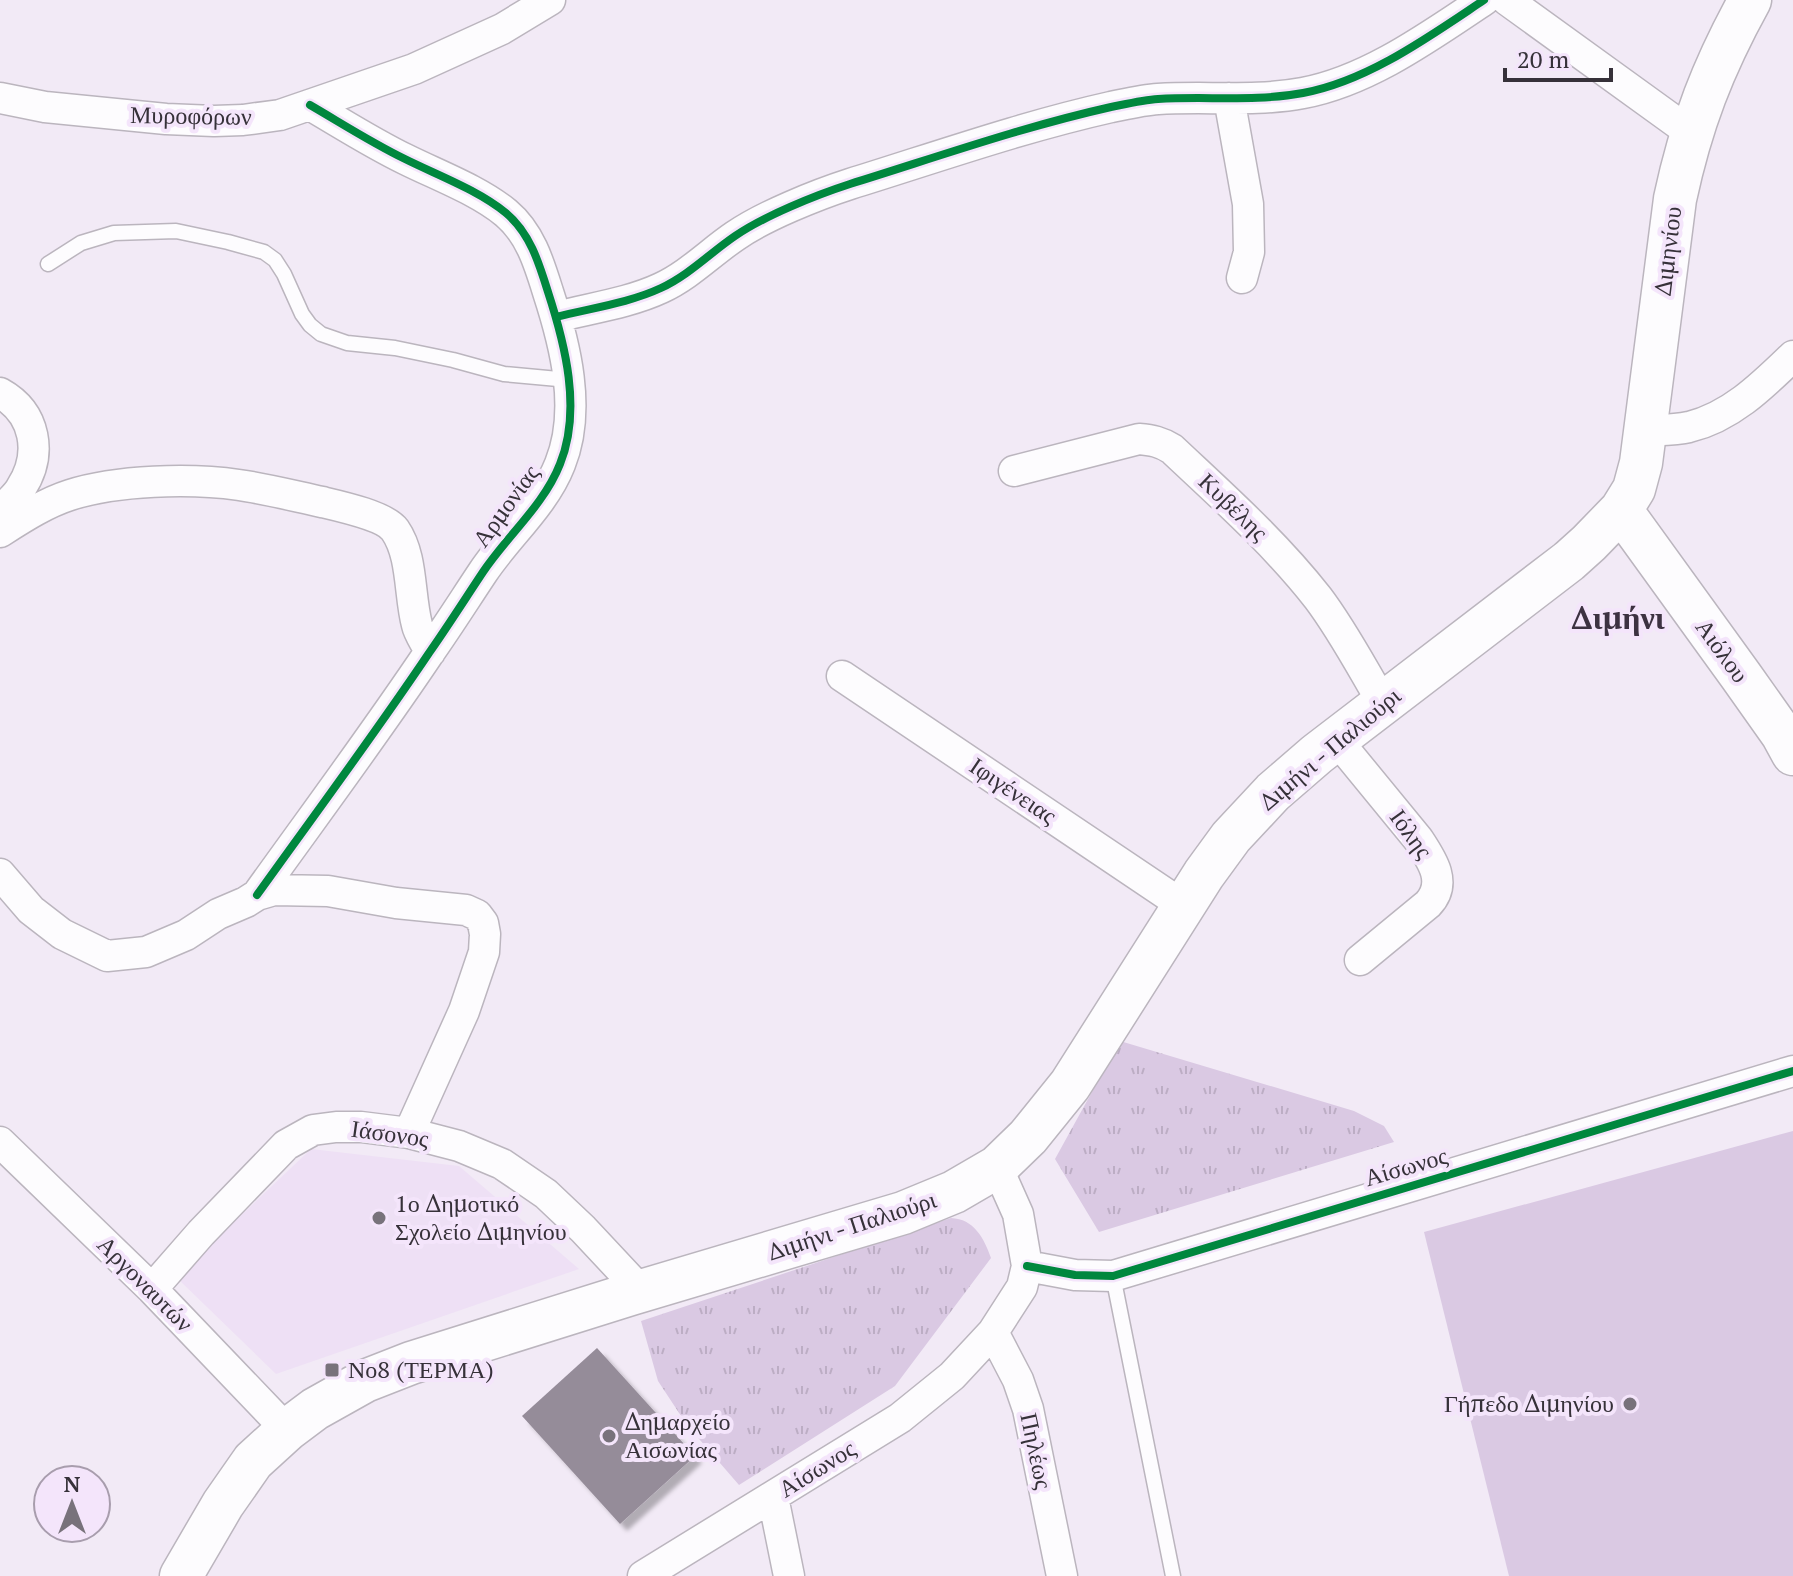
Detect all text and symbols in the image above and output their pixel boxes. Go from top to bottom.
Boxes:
scale bar [1505,32,1611,82]
text: 20 m [1517,43,1569,75]
street label: Μυροφόρων [130,98,252,132]
street label: Διμηνίου [1646,204,1688,297]
street label: Αρμονίας [464,457,546,553]
street label: Κυβέλης [1192,465,1276,548]
district label: Διμήνι [1571,596,1665,638]
street label: Αιόλου [1689,612,1757,689]
street label: Διμήνι - Παλιούρι [1252,679,1407,817]
street label: Ιφιγένειας [964,749,1064,831]
street label: Ιόλης [1383,802,1441,865]
street label: Ιάσονος [349,1112,431,1154]
street label: Αίσωνος [1361,1139,1451,1193]
street label: Διμήνι - Παλιούρι [763,1183,941,1267]
place label: 1ο Δημοτικό Σχολείο Διμηνίου [395,1187,567,1247]
marker: 1ο Δημοτικό Σχολείο Διμηνίου [370,1209,388,1227]
street label: Αργοναυτών [91,1228,201,1338]
place label: Νο8 (ΤΕΡΜΑ) [348,1353,494,1385]
marker: Νο8 (ΤΕΡΜΑ) [323,1361,341,1379]
place label: Γήπεδο Διμηνίου [1444,1387,1614,1419]
marker: Γήπεδο Διμηνίου [1621,1395,1639,1413]
place label: Δημαρχείο Αισωνίας [625,1405,731,1465]
street label: Πηλέως [1013,1410,1061,1492]
marker: Δημαρχείο Αισωνίας [600,1427,618,1445]
street label: Αίσωνος [772,1432,861,1504]
north arrow [32,1464,112,1544]
text: N [64,1469,81,1498]

